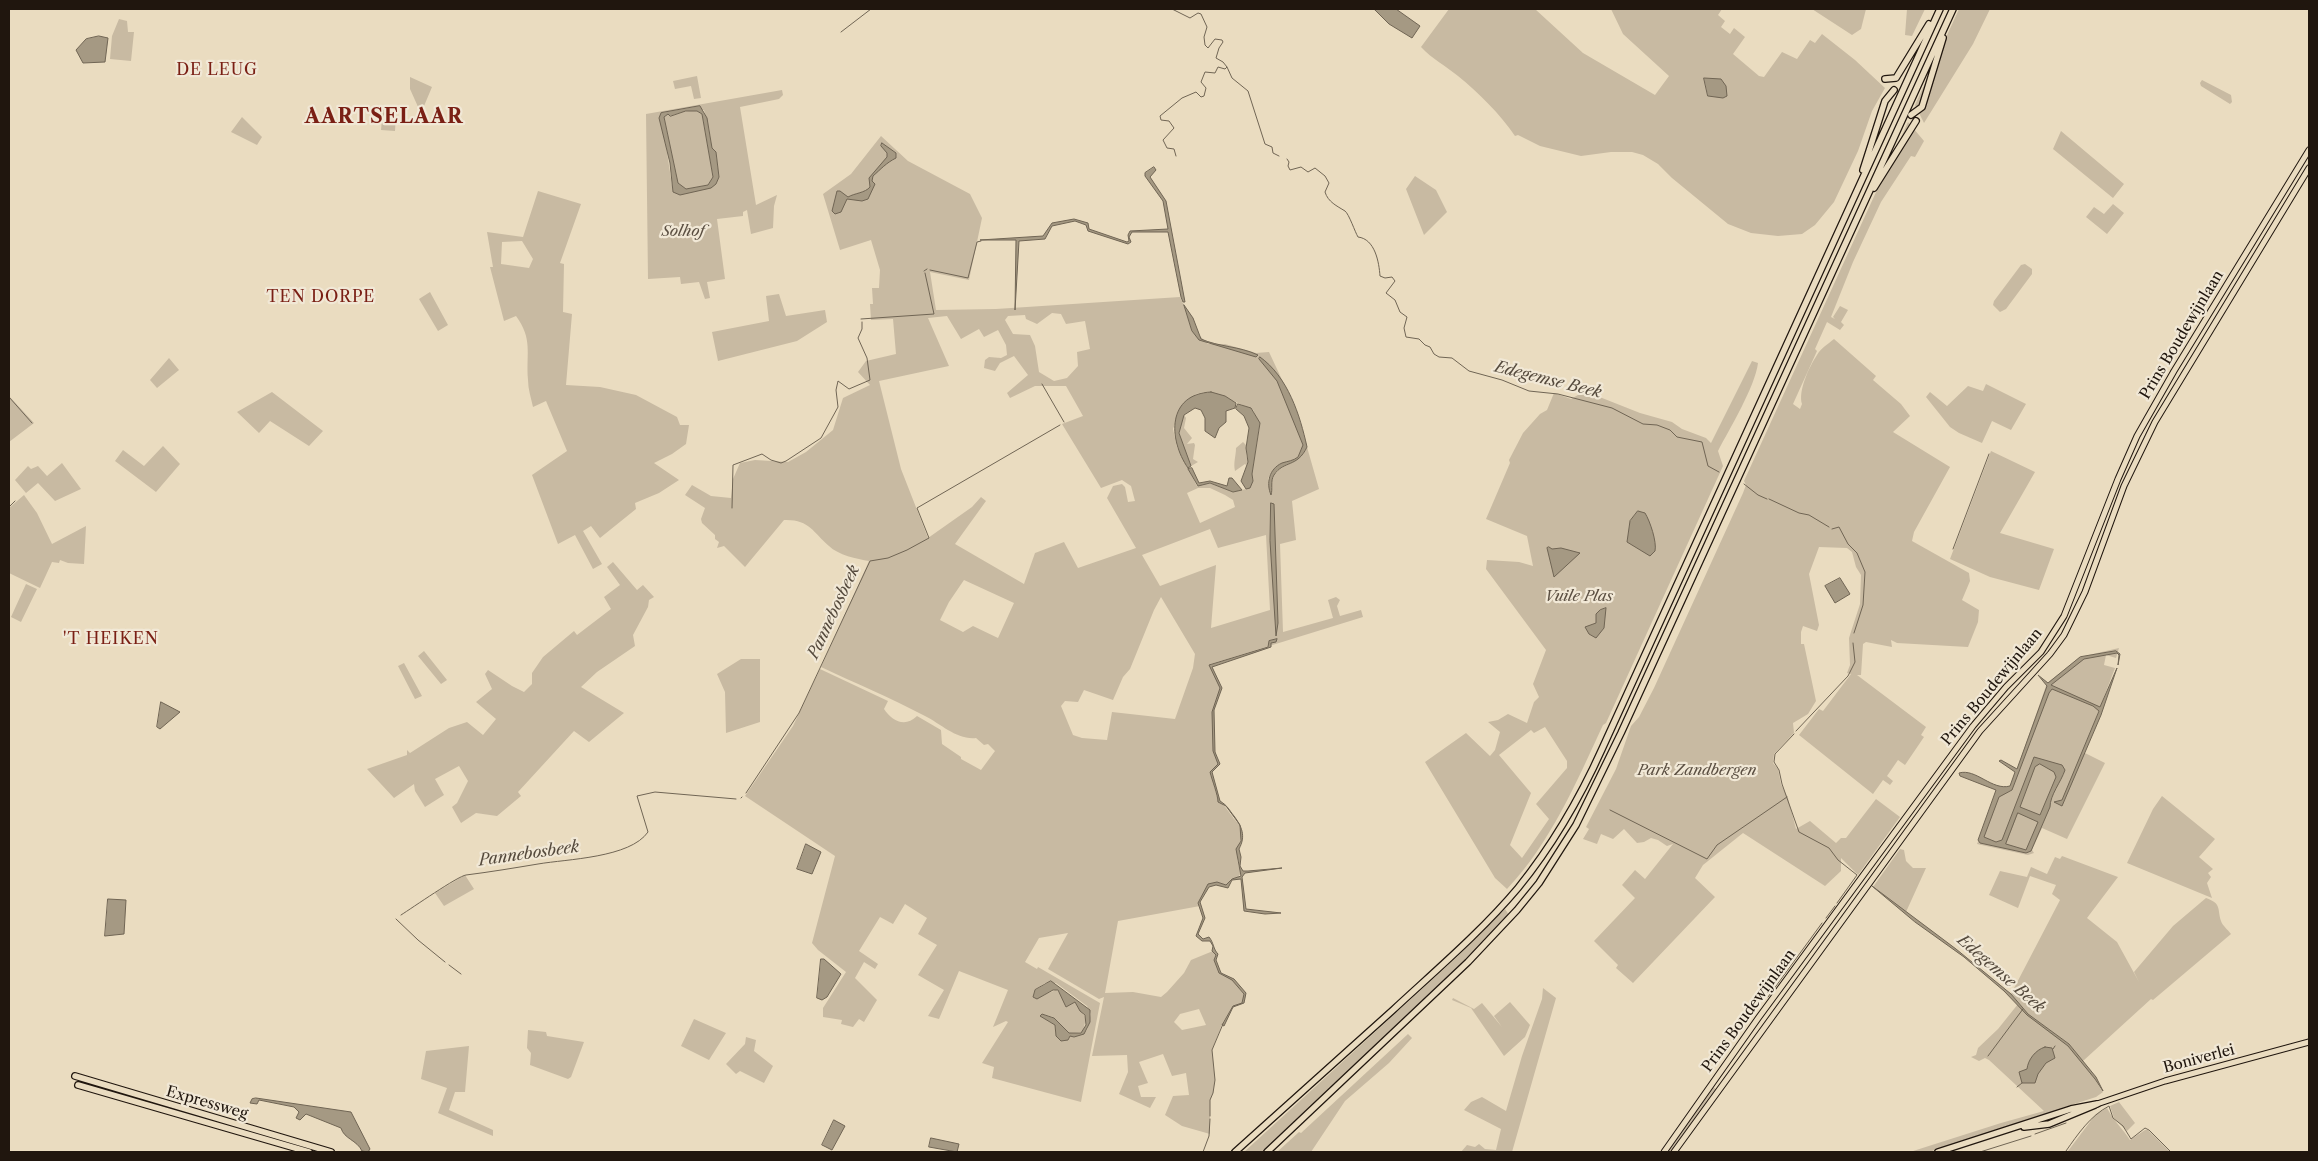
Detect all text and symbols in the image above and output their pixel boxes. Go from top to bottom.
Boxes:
district label: DE LEUG [175,60,259,80]
district label: AARTSELAAR [303,105,465,129]
park label: Solhof [662,223,704,241]
street label: Prins Boudewijnlaan [2136,267,2228,403]
district label: TEN DORPE [265,287,377,307]
water label: Edegemse Beek [1493,357,1603,403]
water label: Pannebosbeek [804,562,864,662]
park label: Vuile Plas [1545,588,1613,606]
street label: Prins Boudewijnlaan [1938,625,2046,749]
district label: 'T HEIKEN [62,629,160,649]
park label: Park Zandbergen [1637,762,1757,780]
water label: Pannebosbeek [478,837,580,871]
water label: Edegemse Beek [1953,931,2049,1017]
street label: Prins Boudewijnlaan [1698,946,1800,1076]
street label: Boniverlei [2161,1041,2237,1077]
street label: Expressweg [164,1083,250,1123]

